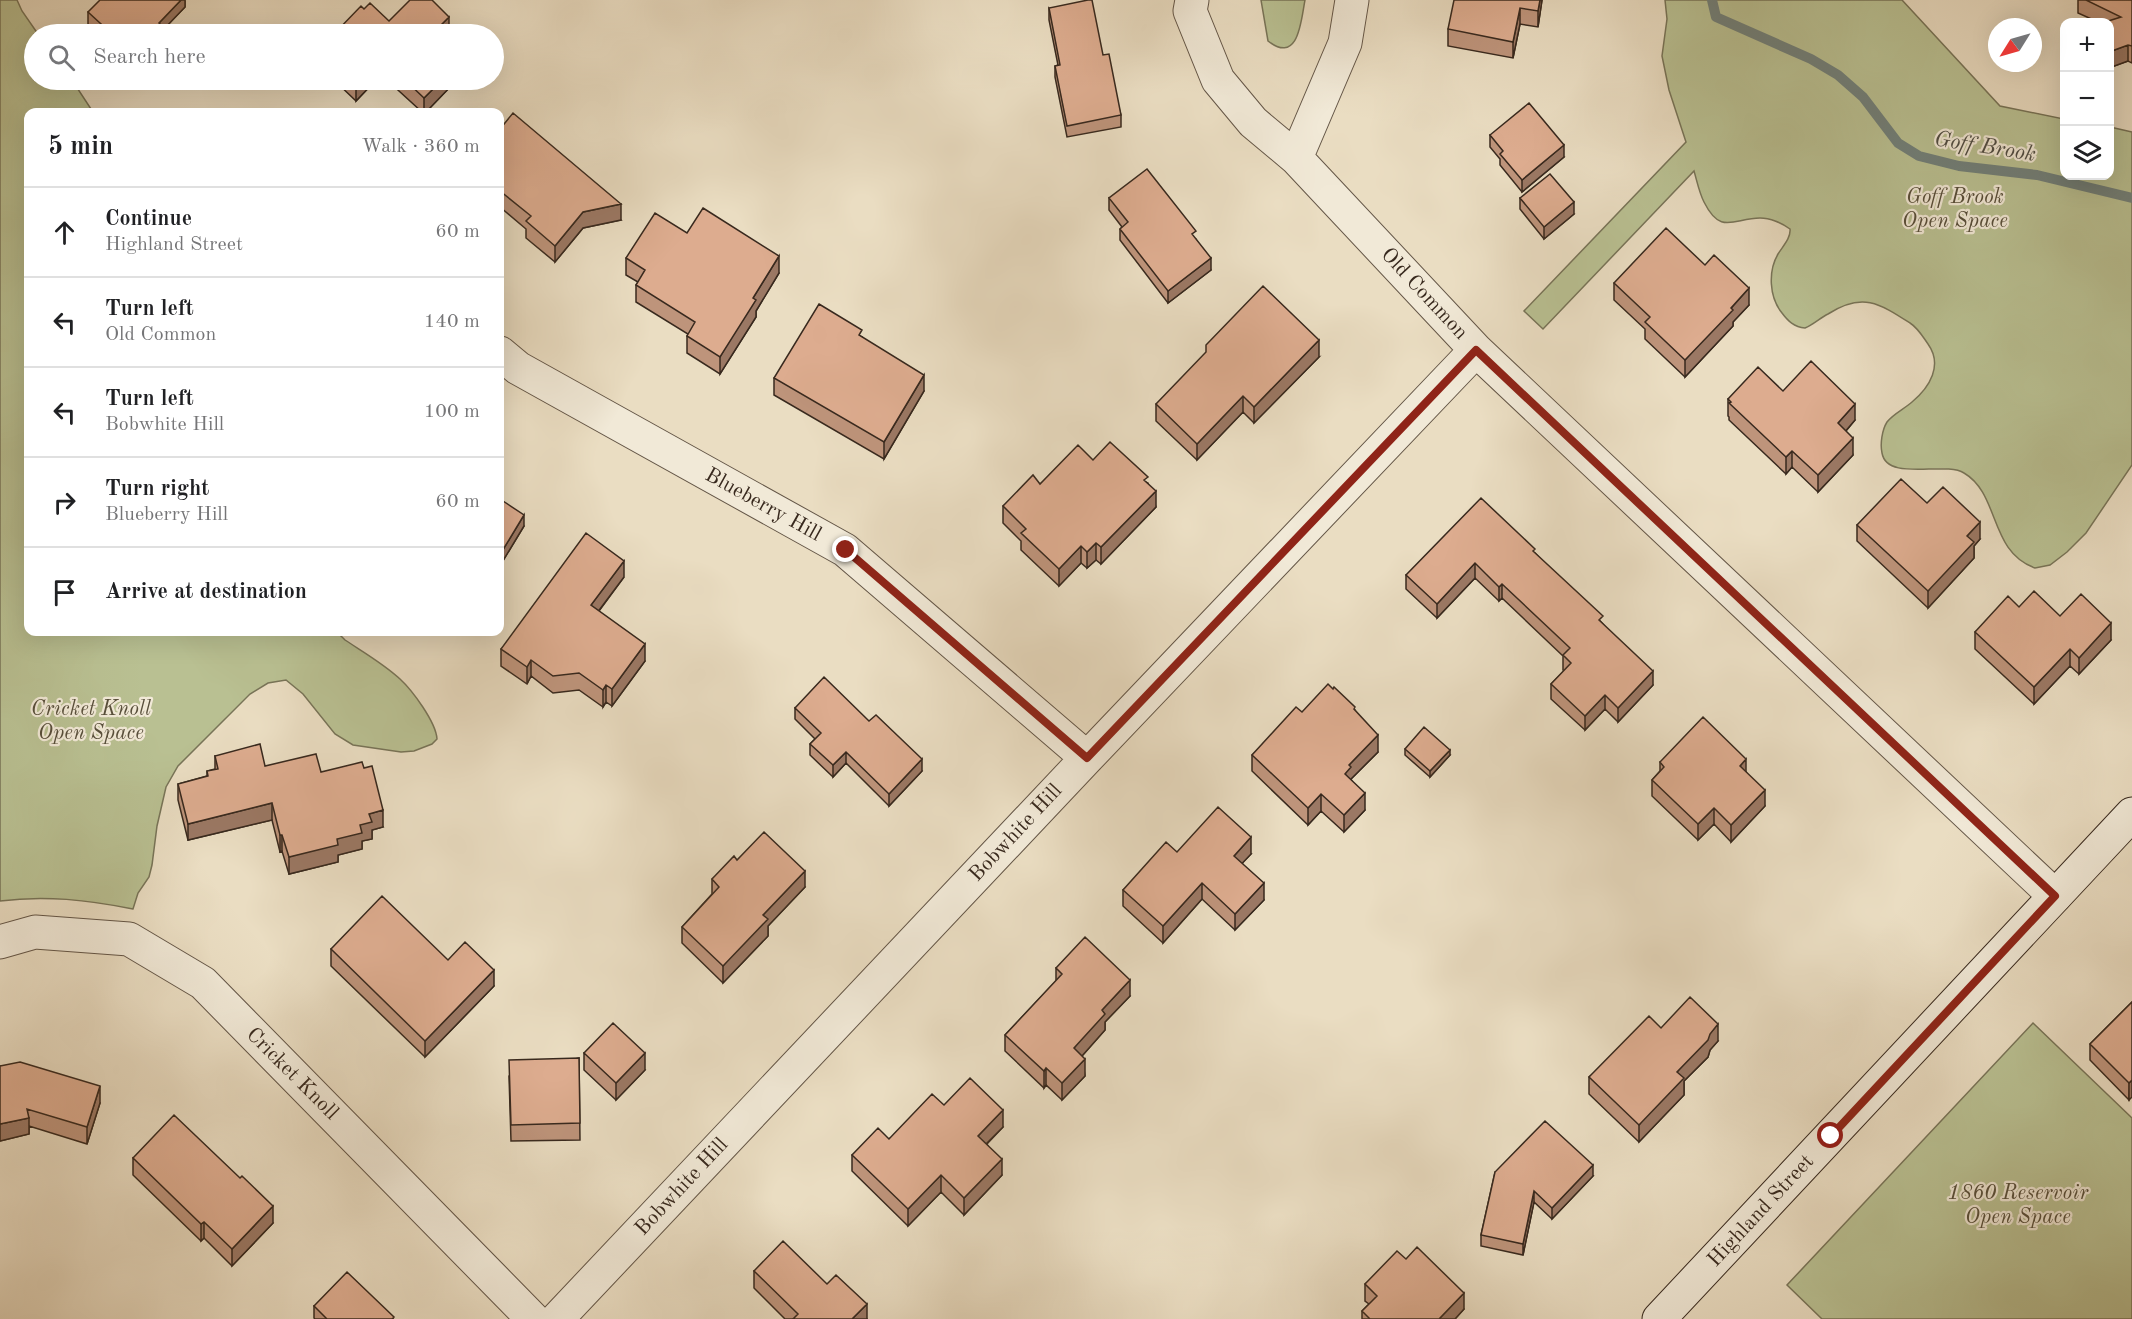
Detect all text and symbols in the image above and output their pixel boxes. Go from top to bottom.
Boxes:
north arrow [1988,18,2042,72]
map controls [2060,18,2114,180]
button: + [2060,18,2114,72]
search box [24,24,504,90]
icon: search [45,41,78,74]
text: Search here [93,46,206,68]
button: − [2060,72,2114,126]
button: layers [2060,126,2114,180]
water label: Goff Brook [1933,128,2038,166]
text: 5 min [48,134,113,160]
text: Walk · 360 m [361,137,480,157]
park label: Goff Brook Open Space [1902,187,2008,232]
text: Continue [105,208,192,230]
icon: ahead [48,216,81,249]
text: 60 m [435,222,480,242]
text: Highland Street [105,235,243,255]
street label: Old Common [1376,244,1472,344]
text: Turn left [105,298,194,320]
icon: left [48,306,81,339]
text: 140 m [424,312,480,332]
text: Old Common [105,325,216,345]
text: Turn left [105,388,194,410]
icon: left [48,396,81,429]
text: 100 m [424,402,480,422]
text: Bobwhite Hill [105,415,224,435]
street label: Blueberry Hill [701,464,825,546]
text: Turn right [105,478,209,500]
icon: right [48,486,81,519]
text: 60 m [435,492,480,512]
text: Blueberry Hill [105,505,228,525]
route end [832,536,858,562]
icon: arrive [48,576,81,609]
text: Arrive at destination [105,581,307,603]
park label: Cricket Knoll Open Space [31,699,151,744]
street label: Bobwhite Hill [966,780,1067,886]
street label: Cricket Knoll [242,1024,342,1124]
route start [1817,1122,1843,1148]
street label: Bobwhite Hill [632,1134,733,1240]
street label: Highland Street [1704,1151,1818,1271]
park label: 1860 Reservoir Open Space [1948,1183,2089,1228]

